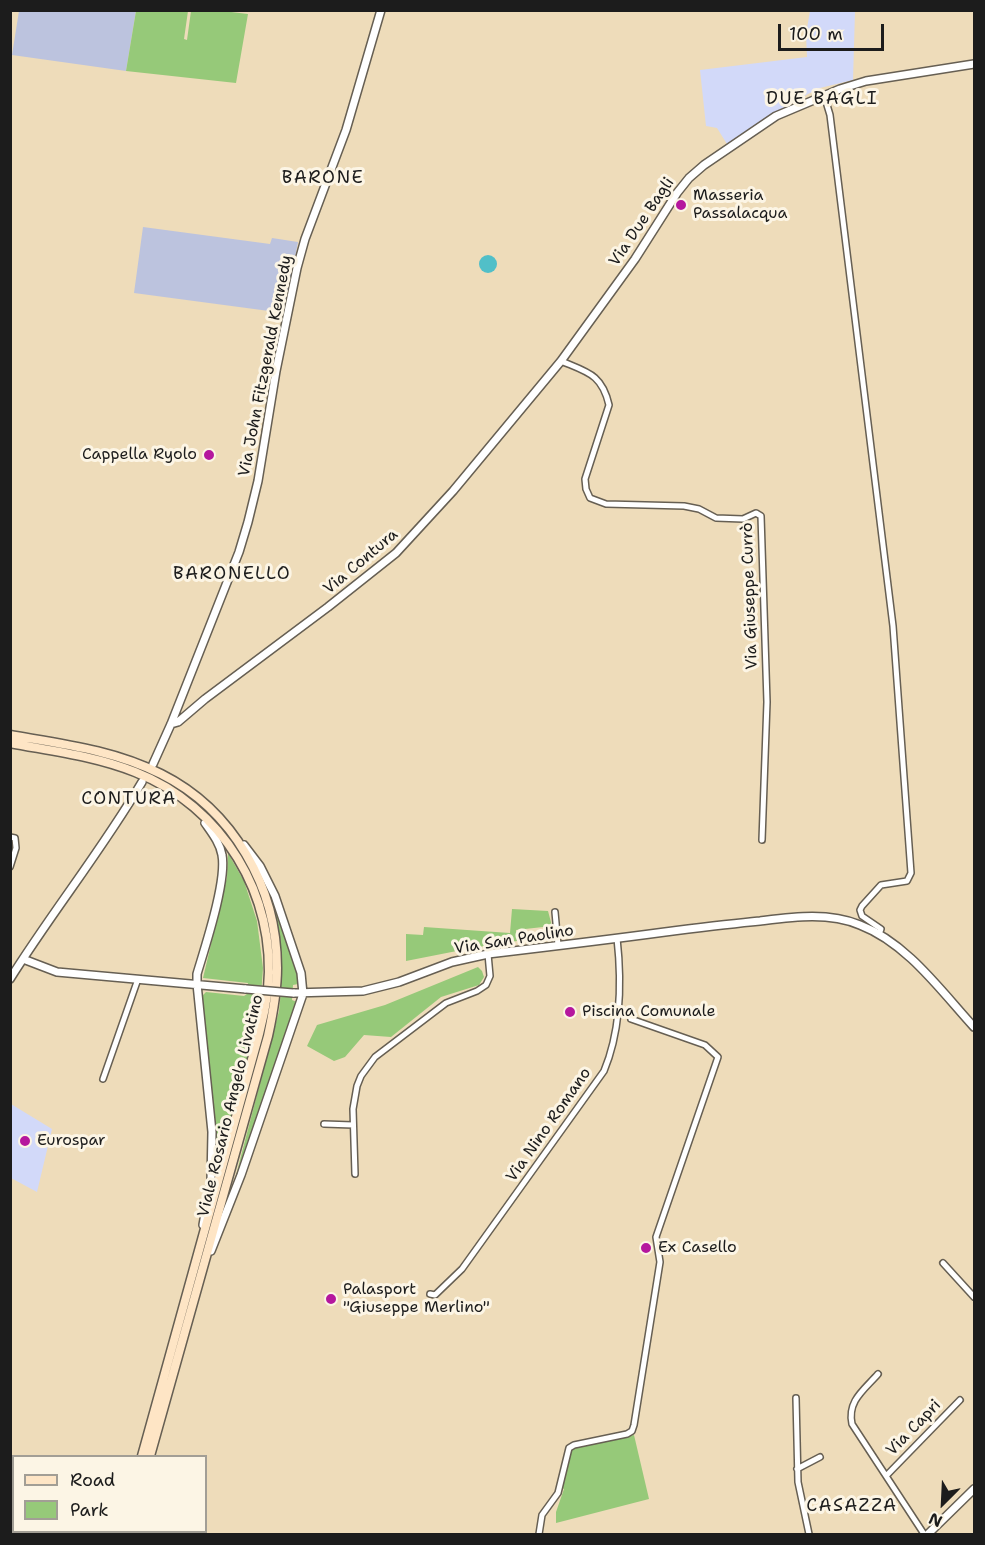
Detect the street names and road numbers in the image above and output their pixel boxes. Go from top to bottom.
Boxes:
street label: Via Due Bagli [605,174,679,270]
street label: Via John Fitzgerald Kennedy [235,254,297,478]
street label: Via Giuseppe Currò [738,522,762,670]
street label: Via Contura [320,525,402,599]
street label: Via San Paolino [453,921,575,959]
street label: Viale Rosario Angelo Livatino [194,993,268,1219]
street label: Via Nino Romano [502,1064,596,1186]
street label: Via Capri [883,1396,945,1460]

